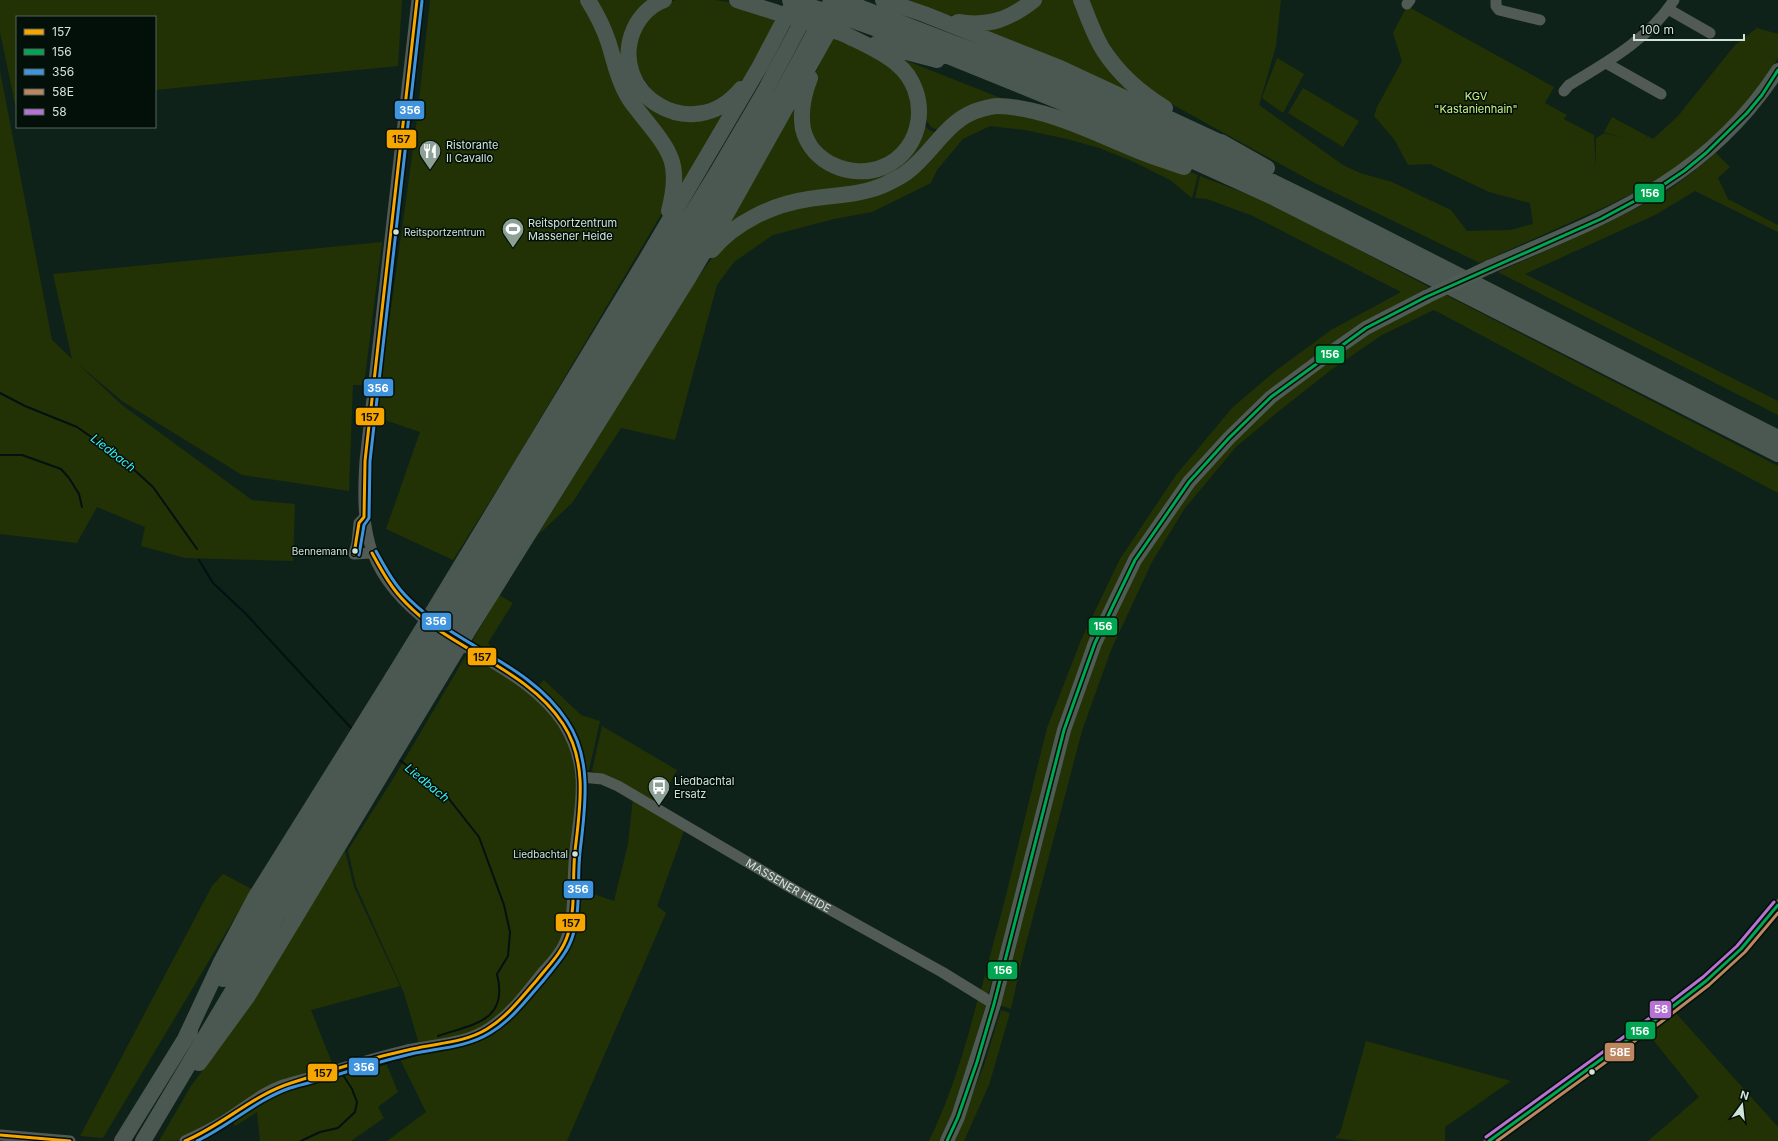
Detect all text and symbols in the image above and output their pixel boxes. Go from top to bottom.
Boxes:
legend [16,16,156,128]
scale bar [1634,16,1744,42]
text: 100 m [1640,22,1674,37]
text: 157 [52,24,71,39]
text: 156 [52,44,72,59]
text: 356 [52,64,74,79]
text: 58E [52,84,74,99]
park label: KGV "Kastanienhain" [1434,89,1518,116]
line badge: 356 [394,100,425,120]
text: 356 [399,103,421,117]
text: 58 [52,104,67,119]
line badge: 157 [386,129,417,149]
text: 157 [392,132,410,146]
restaurant icon: Ristorante Il Cavallo [417,138,443,171]
place label: Ristorante Il Cavallo [446,138,498,165]
line badge: 156 [1634,183,1665,203]
text: 156 [1641,186,1659,200]
sports icon: Reitsportzentrum Massener Heide [500,216,526,249]
place label: Reitsportzentrum Massener Heide [528,216,617,243]
place label: Reitsportzentrum [404,226,485,238]
marker: Reitsportzentrum [391,227,401,237]
line badge: 156 [1315,345,1345,364]
text: 156 [1321,347,1339,361]
line badge: 356 [363,378,394,397]
text: 356 [367,381,389,395]
line badge: 157 [355,407,385,426]
text: 157 [361,410,379,424]
water label: Liedbach [88,430,139,475]
place label: Bennemann [292,545,348,557]
marker: Bennemann [350,546,360,556]
line badge: 356 [421,612,452,631]
text: 356 [425,614,447,628]
line badge: 156 [1088,617,1118,636]
text: 156 [1094,619,1112,633]
line badge: 157 [467,647,497,666]
text: 157 [473,650,491,664]
water label: Liedbach [402,760,452,805]
bus stop icon: Liedbachtal Ersatz [646,774,672,807]
place label: Liedbachtal Ersatz [674,774,734,801]
place label: Liedbachtal [513,848,568,860]
marker: Liedbachtal [570,849,580,859]
street label: MASSENER HEIDE [743,856,833,916]
line badge: 356 [563,880,594,899]
text: 356 [567,882,589,896]
line badge: 157 [555,913,586,932]
text: 157 [562,916,580,930]
line badge: 156 [987,961,1018,980]
text: 156 [994,963,1012,977]
line badge: 58 [1649,1000,1672,1019]
text: 58 [1654,1002,1668,1016]
line badge: 156 [1625,1021,1656,1040]
text: 156 [1631,1024,1649,1038]
line badge: 58E [1604,1042,1635,1062]
text: 58E [1610,1045,1631,1059]
line badge: 356 [348,1057,379,1076]
text: 356 [353,1060,375,1074]
line badge: 157 [307,1063,338,1082]
text: 157 [314,1066,332,1080]
unlabelled marker [1587,1067,1597,1077]
north arrow [1722,1085,1762,1125]
text: N [1739,1087,1750,1103]

